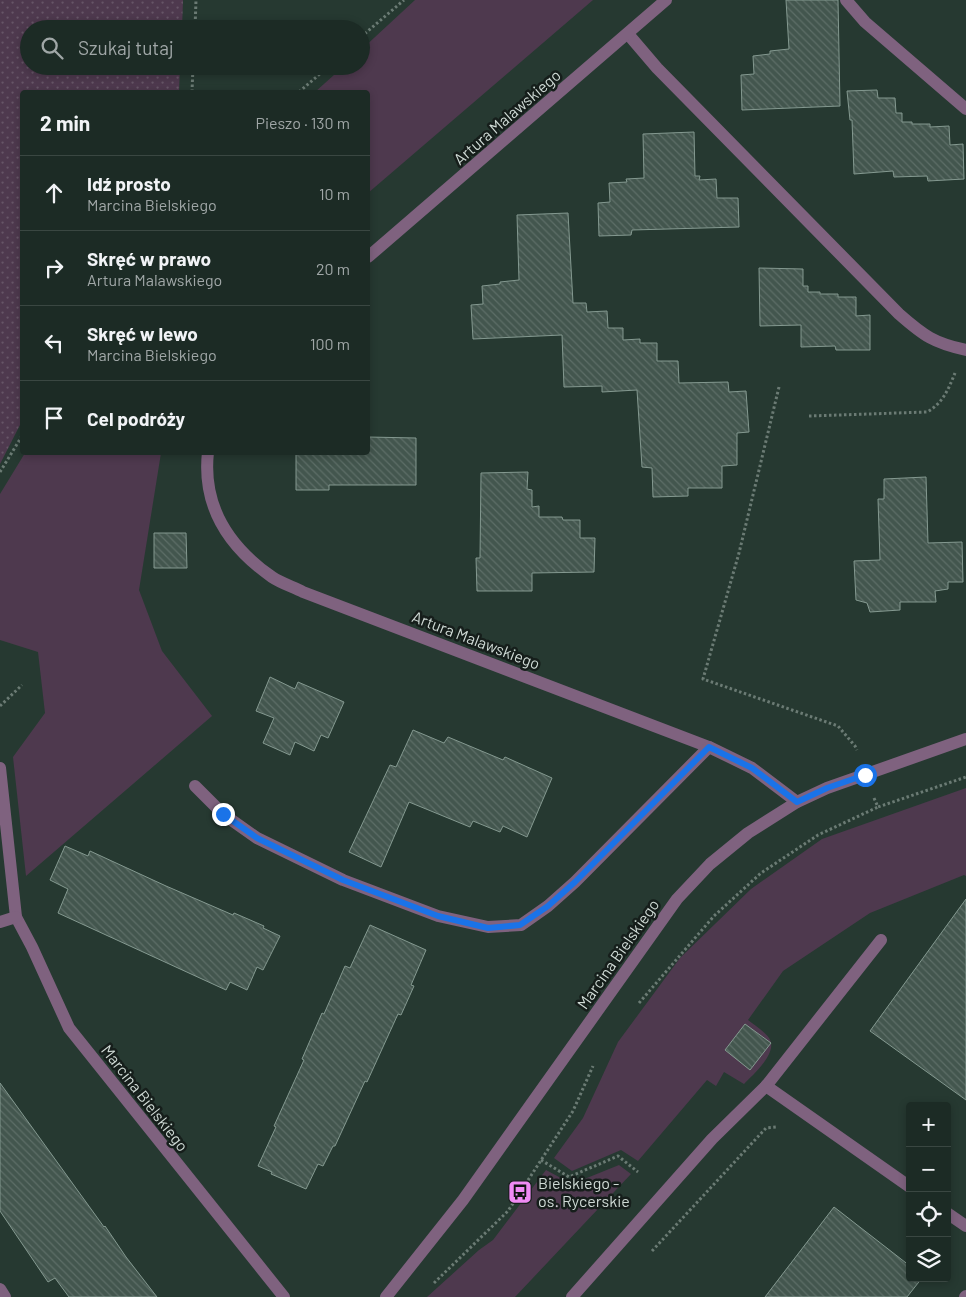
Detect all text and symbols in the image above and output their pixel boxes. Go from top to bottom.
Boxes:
search box [20,20,370,75]
icon: search [38,34,66,62]
text: Szukaj tutaj [78,36,174,59]
street label: Artura Malawskiego [449,65,564,168]
text: 2 min [40,110,90,135]
text: Pieszo · 130 m [255,113,350,132]
text: Idź prosto [87,172,171,195]
icon: ahead [40,179,68,207]
text: 10 m [319,184,350,203]
text: Marcina Bielskiego [87,195,217,214]
text: Skręć w prawo [87,247,211,270]
icon: right [40,254,68,282]
text: 20 m [316,259,350,278]
text: Artura Malawskiego [87,270,222,289]
text: Skręć w lewo [87,322,198,345]
icon: left [40,329,68,357]
text: 100 m [310,334,350,353]
text: Marcina Bielskiego [87,345,217,364]
icon: arrive [40,404,68,432]
text: Cel podróży [87,407,185,430]
street label: Artura Malawskiego [410,606,543,673]
route start [854,764,877,787]
route end [212,803,235,826]
street label: Marcina Bielskiego [573,895,663,1012]
street label: Marcina Bielskiego [98,1041,193,1155]
map controls [906,1102,951,1282]
button: + [906,1102,951,1147]
button: − [906,1147,951,1192]
place label: Bielskiego - os. Rycerskie [538,1173,630,1210]
bus stop icon: Bielskiego - os. Rycerskie [507,1179,533,1205]
button: locate [906,1192,951,1237]
button: layers [906,1237,951,1282]

